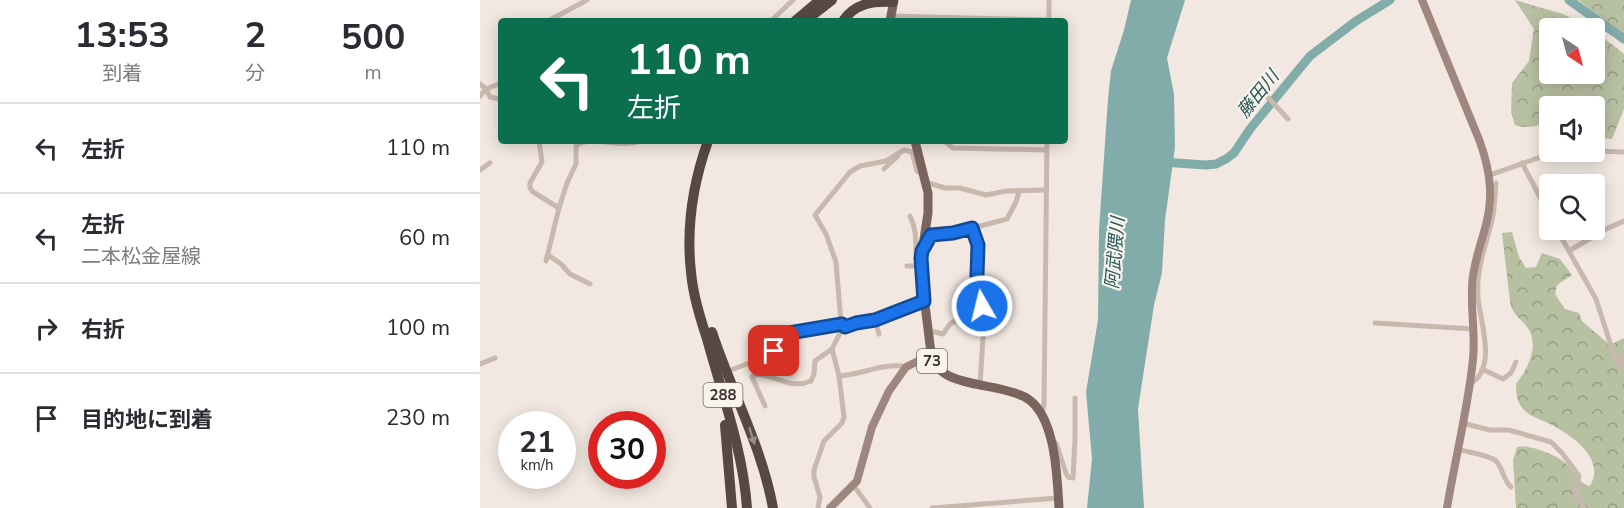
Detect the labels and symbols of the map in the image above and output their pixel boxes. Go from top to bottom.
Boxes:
north arrow [1539,18,1605,84]
water label: 藤田川 [1232,64,1286,123]
water label: 阿武隈川 [1100,214,1130,290]
position arrow [950,274,1014,338]
pin [748,325,799,376]
road number: 73 [917,349,947,373]
road number: 288 [704,383,742,407]
speed limit sign: 30 [588,411,666,489]
one-way arrow [748,427,757,445]

